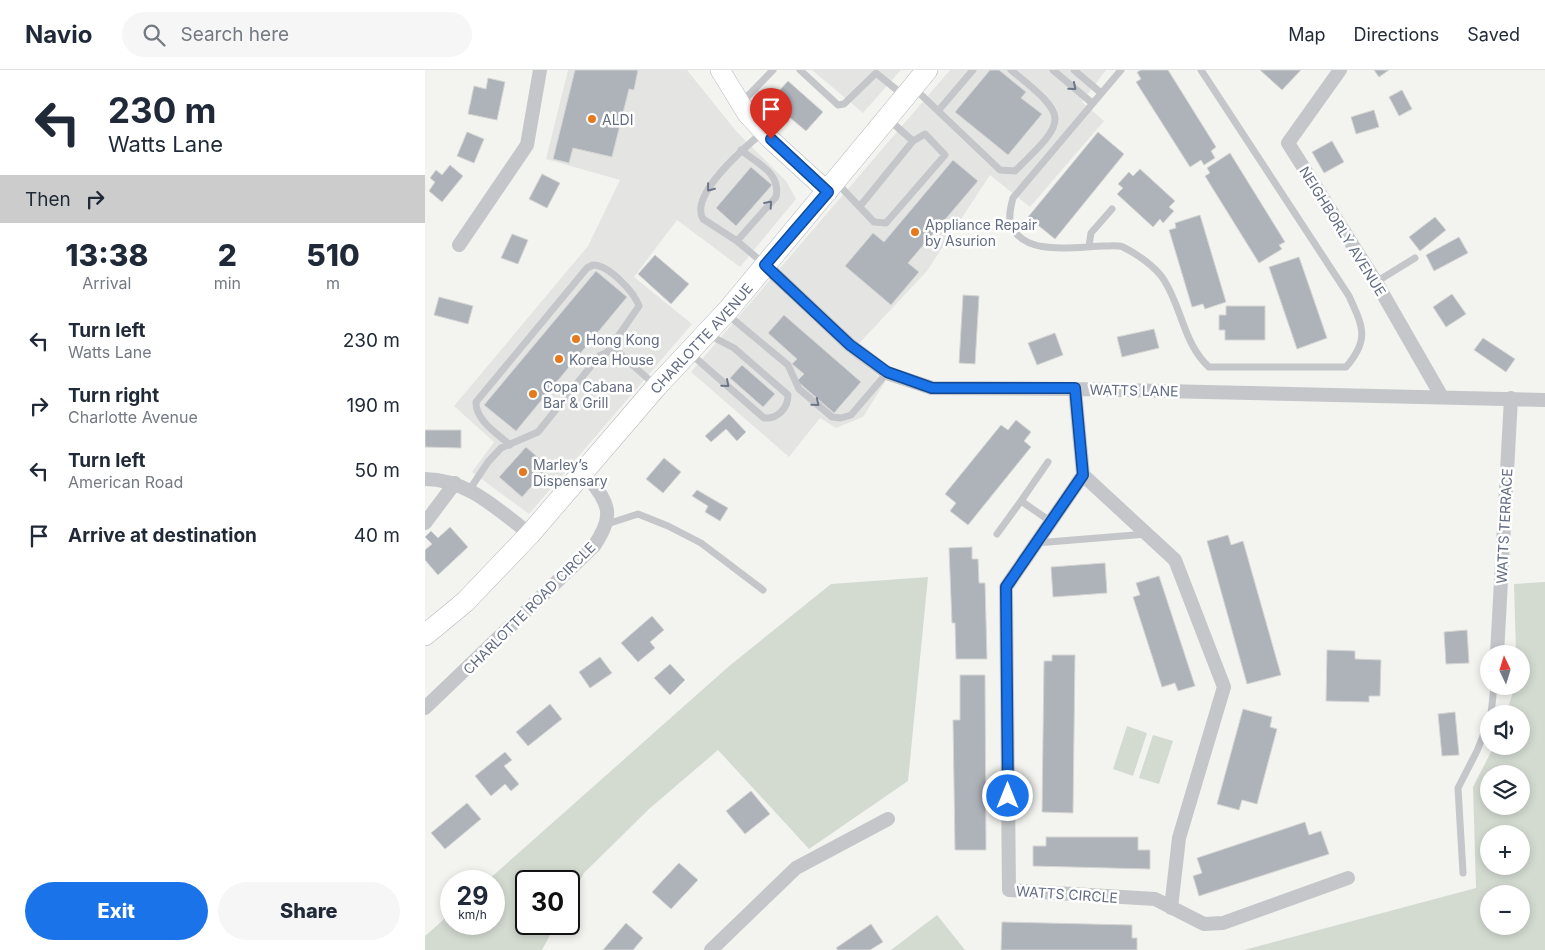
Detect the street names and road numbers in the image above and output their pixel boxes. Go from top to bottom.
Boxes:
street label: NEIGHBORLY AVENUE [1296,163,1390,299]
street label: CHARLOTTE AVENUE [646,279,756,397]
street label: WATTS LANE [1089,381,1179,399]
street label: WATTS TERRACE [1492,468,1516,584]
street label: CHARLOTTE ROAD CIRCLE [459,538,599,678]
street label: WATTS CIRCLE [1016,882,1118,906]

